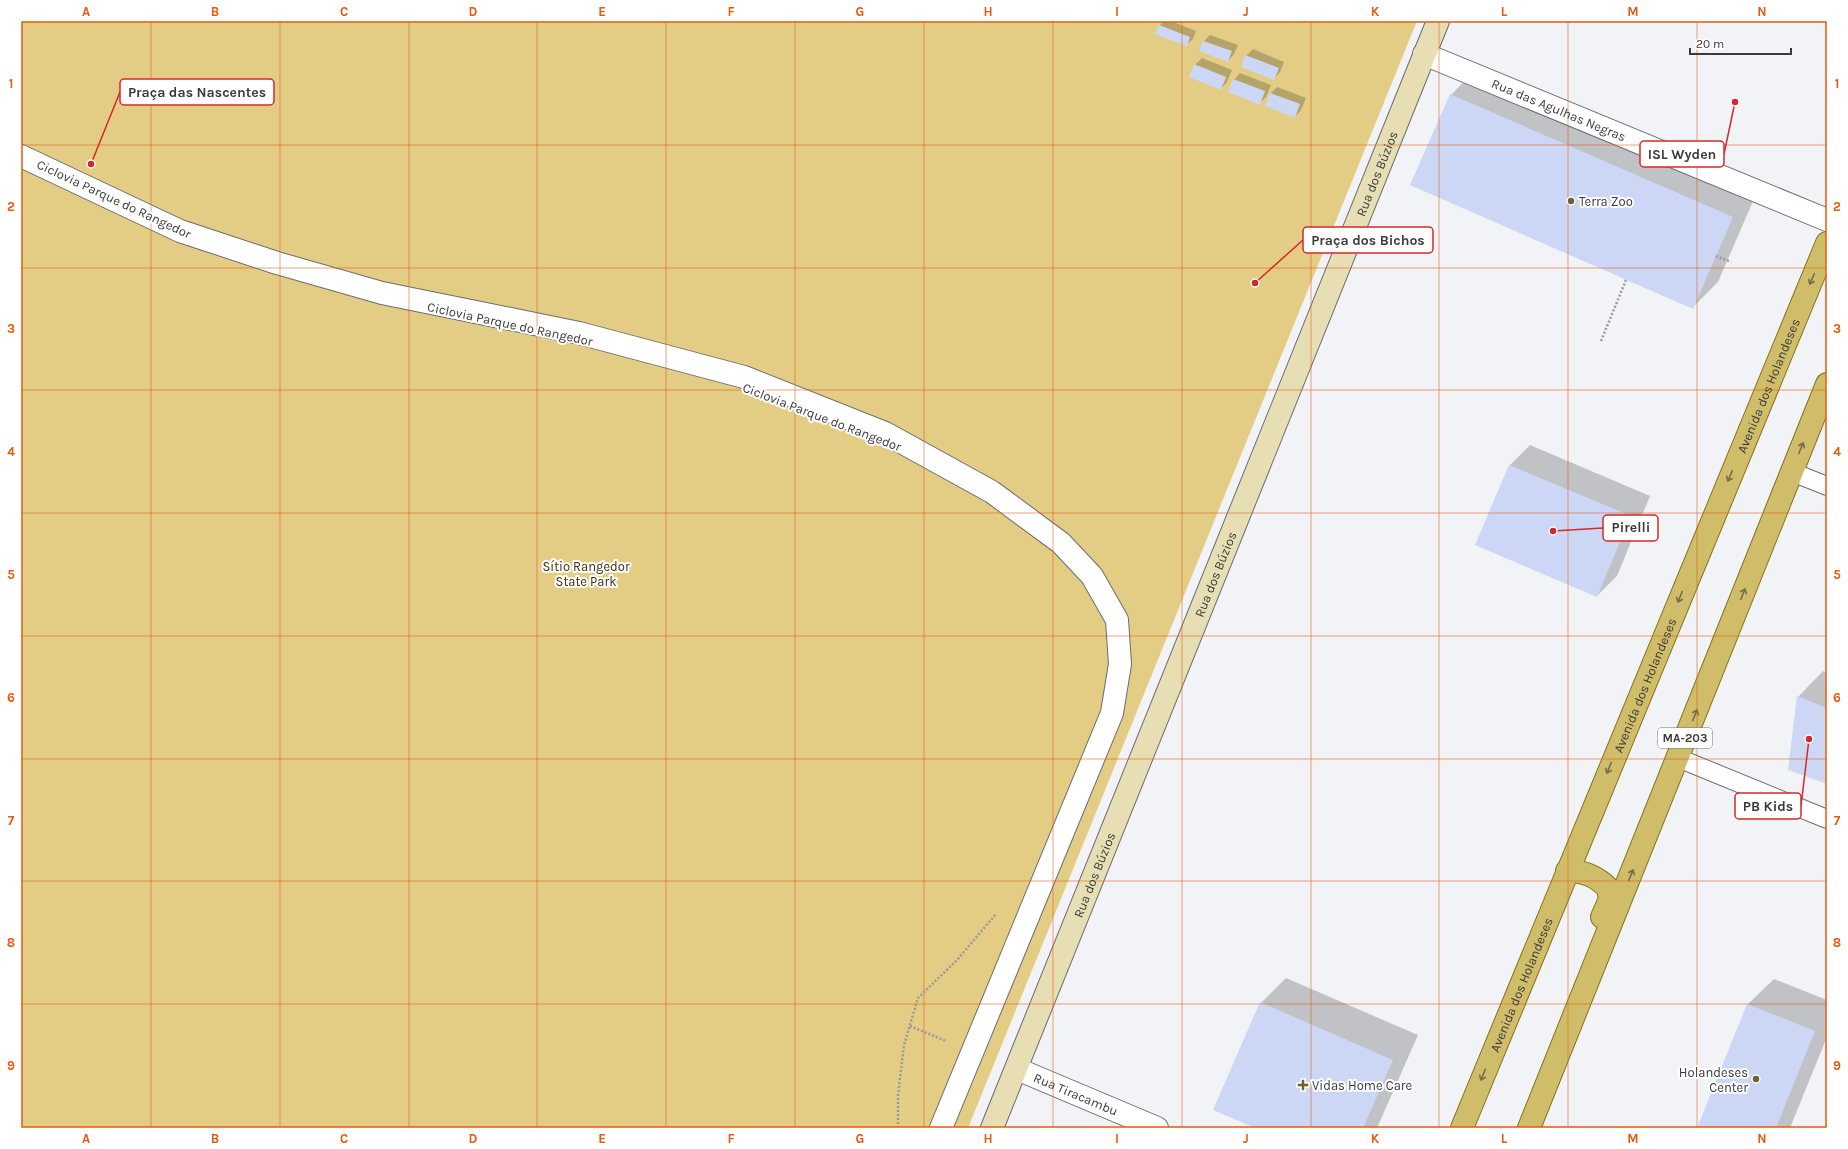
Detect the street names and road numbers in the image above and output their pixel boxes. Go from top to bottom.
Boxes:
street label: Rua das Agulhas Negras [1490,75,1629,144]
street label: Rua dos Búzios [1353,128,1401,218]
street label: Ciclovia Parque do Rangedor [34,157,194,242]
street label: Ciclovia Parque do Rangedor [426,299,594,350]
street label: Avenida dos Holandeses [1734,316,1803,455]
street label: Ciclovia Parque do Rangedor [740,380,904,455]
street label: Rua dos Búzios [1191,529,1239,619]
street label: Avenida dos Holandeses [1610,616,1679,755]
road number: MA-203 [1658,728,1712,748]
street label: Rua dos Búzios [1070,830,1118,920]
street label: Avenida dos Holandeses [1487,915,1556,1054]
street label: Rua Tiracambu [1032,1069,1120,1118]

